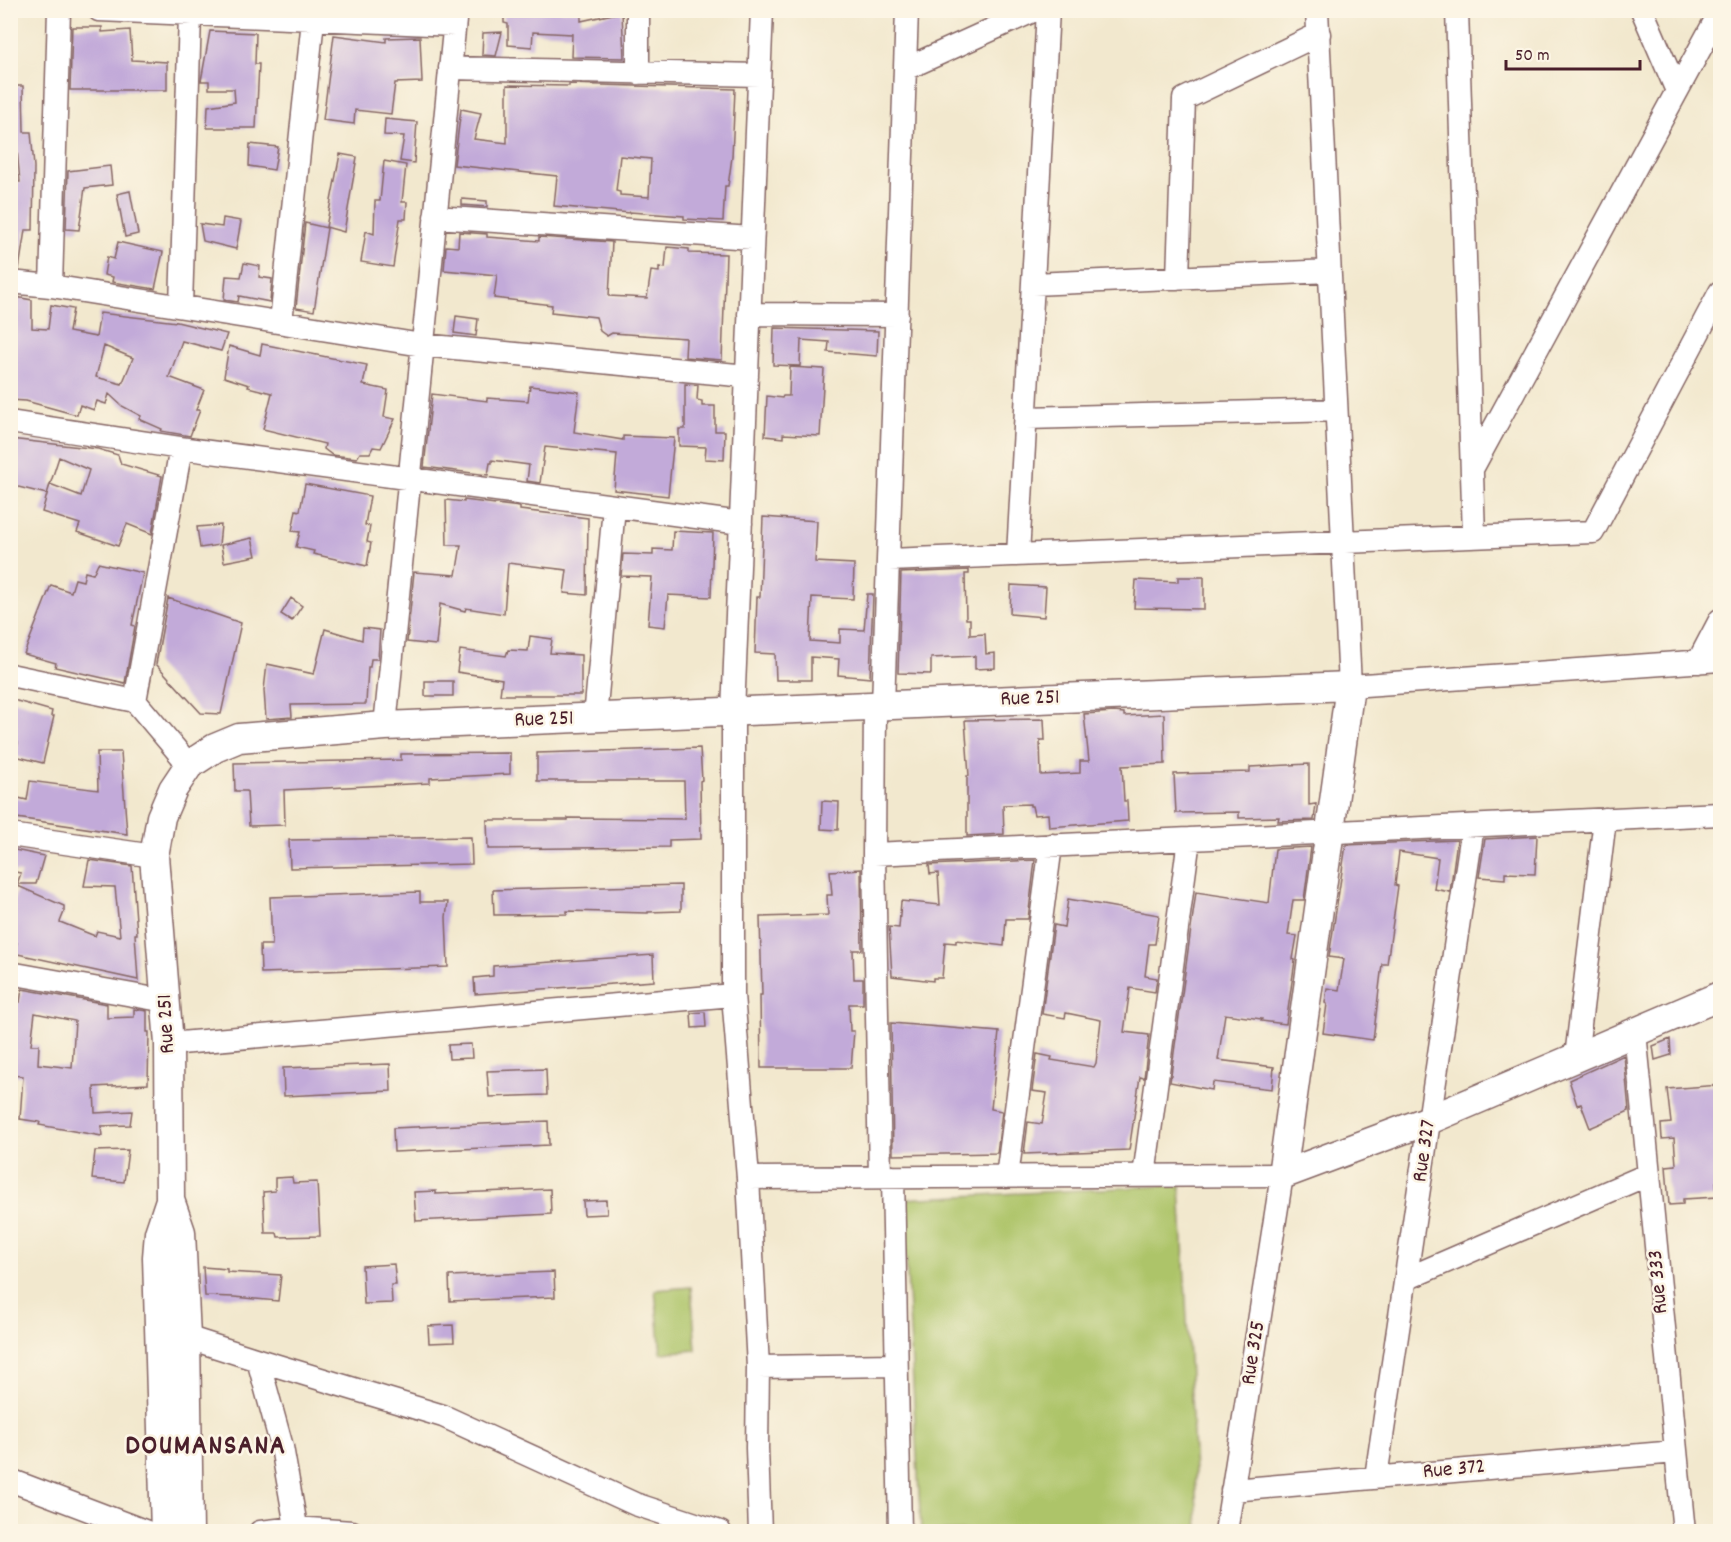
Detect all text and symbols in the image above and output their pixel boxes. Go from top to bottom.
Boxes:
scale bar [1506,33,1640,71]
text: 50 m [1515,44,1550,69]
street label: Rue 251 [1000,682,1060,716]
street label: Rue 251 [514,703,574,737]
street label: Rue 251 [150,993,184,1055]
street label: Rue 327 [1405,1118,1445,1184]
street label: Rue 333 [1641,1249,1677,1315]
street label: Rue 325 [1234,1319,1274,1387]
district label: DOUMANSANA [125,1428,287,1468]
street label: Rue 372 [1421,1452,1487,1488]

